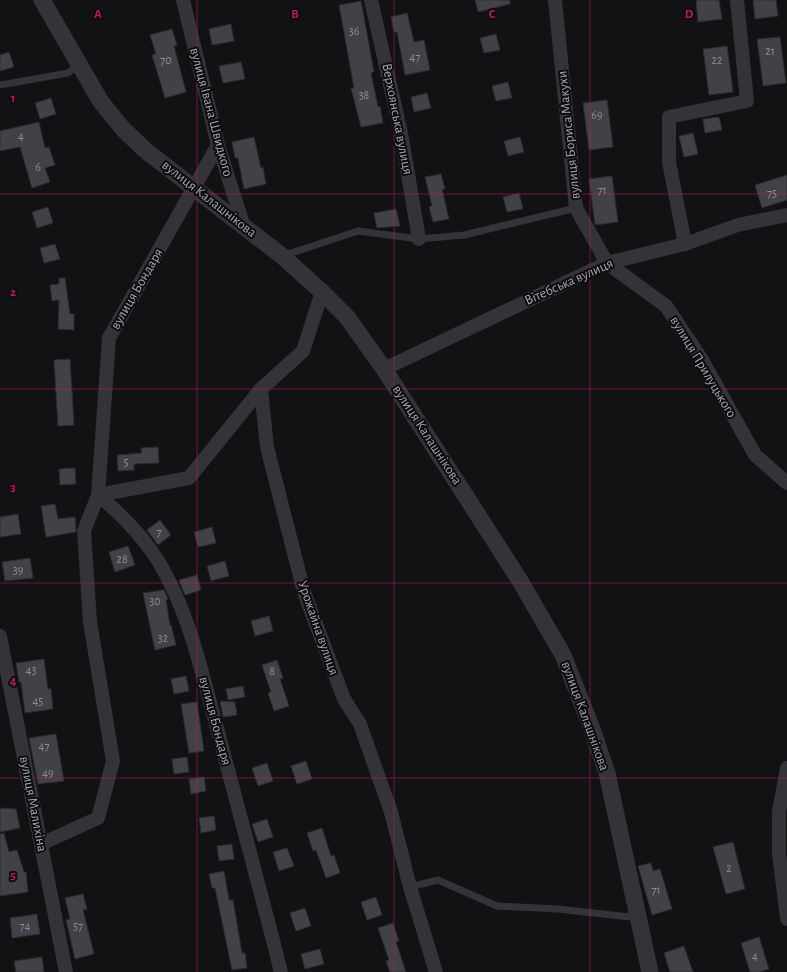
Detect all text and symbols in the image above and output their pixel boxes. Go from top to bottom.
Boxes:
text: A [94,8,102,21]
text: B [291,8,299,21]
text: C [489,8,496,21]
text: D [685,8,694,21]
house number: 36 [349,25,360,37]
house number: 21 [765,45,775,57]
street label: вулиця Івана Швидкого [187,46,235,178]
house number: 47 [410,51,420,63]
house number: 70 [160,54,172,66]
house number: 22 [712,54,723,66]
street label: Верхоянська вулиця [379,62,415,176]
street label: вулиця Бориса Макухи [555,70,583,200]
house number: 38 [359,89,370,101]
text: 1 [11,92,15,105]
house number: 69 [591,109,603,121]
house number: 4 [18,130,24,142]
street label: вулиця Калашнікова [159,158,259,240]
house number: 6 [35,161,41,173]
house number: 71 [597,184,607,196]
house number: 75 [767,187,777,199]
street label: вулиця Бондаря [108,246,166,332]
street label: Вітебська вулиця [523,256,615,308]
text: 2 [10,286,16,299]
street label: вулиця Прилуцького [667,314,739,420]
street label: вулиця Калашнікова [390,383,465,488]
house number: 5 [123,456,129,468]
text: 3 [10,481,16,494]
house number: 7 [156,526,162,538]
house number: 28 [116,553,128,565]
house number: 39 [13,564,24,576]
street label: Урожайна вулиця [295,579,341,677]
house number: 30 [149,595,161,607]
house number: 32 [158,632,169,644]
street label: вулиця Калашнікова [559,659,612,773]
house number: 43 [26,664,36,676]
house number: 8 [269,665,275,677]
text: 4 [10,675,17,688]
street label: вулиця Бондаря [196,675,234,767]
house number: 45 [33,695,43,707]
house number: 47 [39,740,49,752]
street label: вулиця Малихіна [17,755,49,854]
house number: 49 [42,767,54,779]
house number: 2 [726,862,732,874]
text: 5 [10,869,16,882]
house number: 71 [651,884,661,896]
house number: 74 [20,920,31,932]
house number: 57 [73,920,83,932]
house number: 4 [752,950,758,962]

